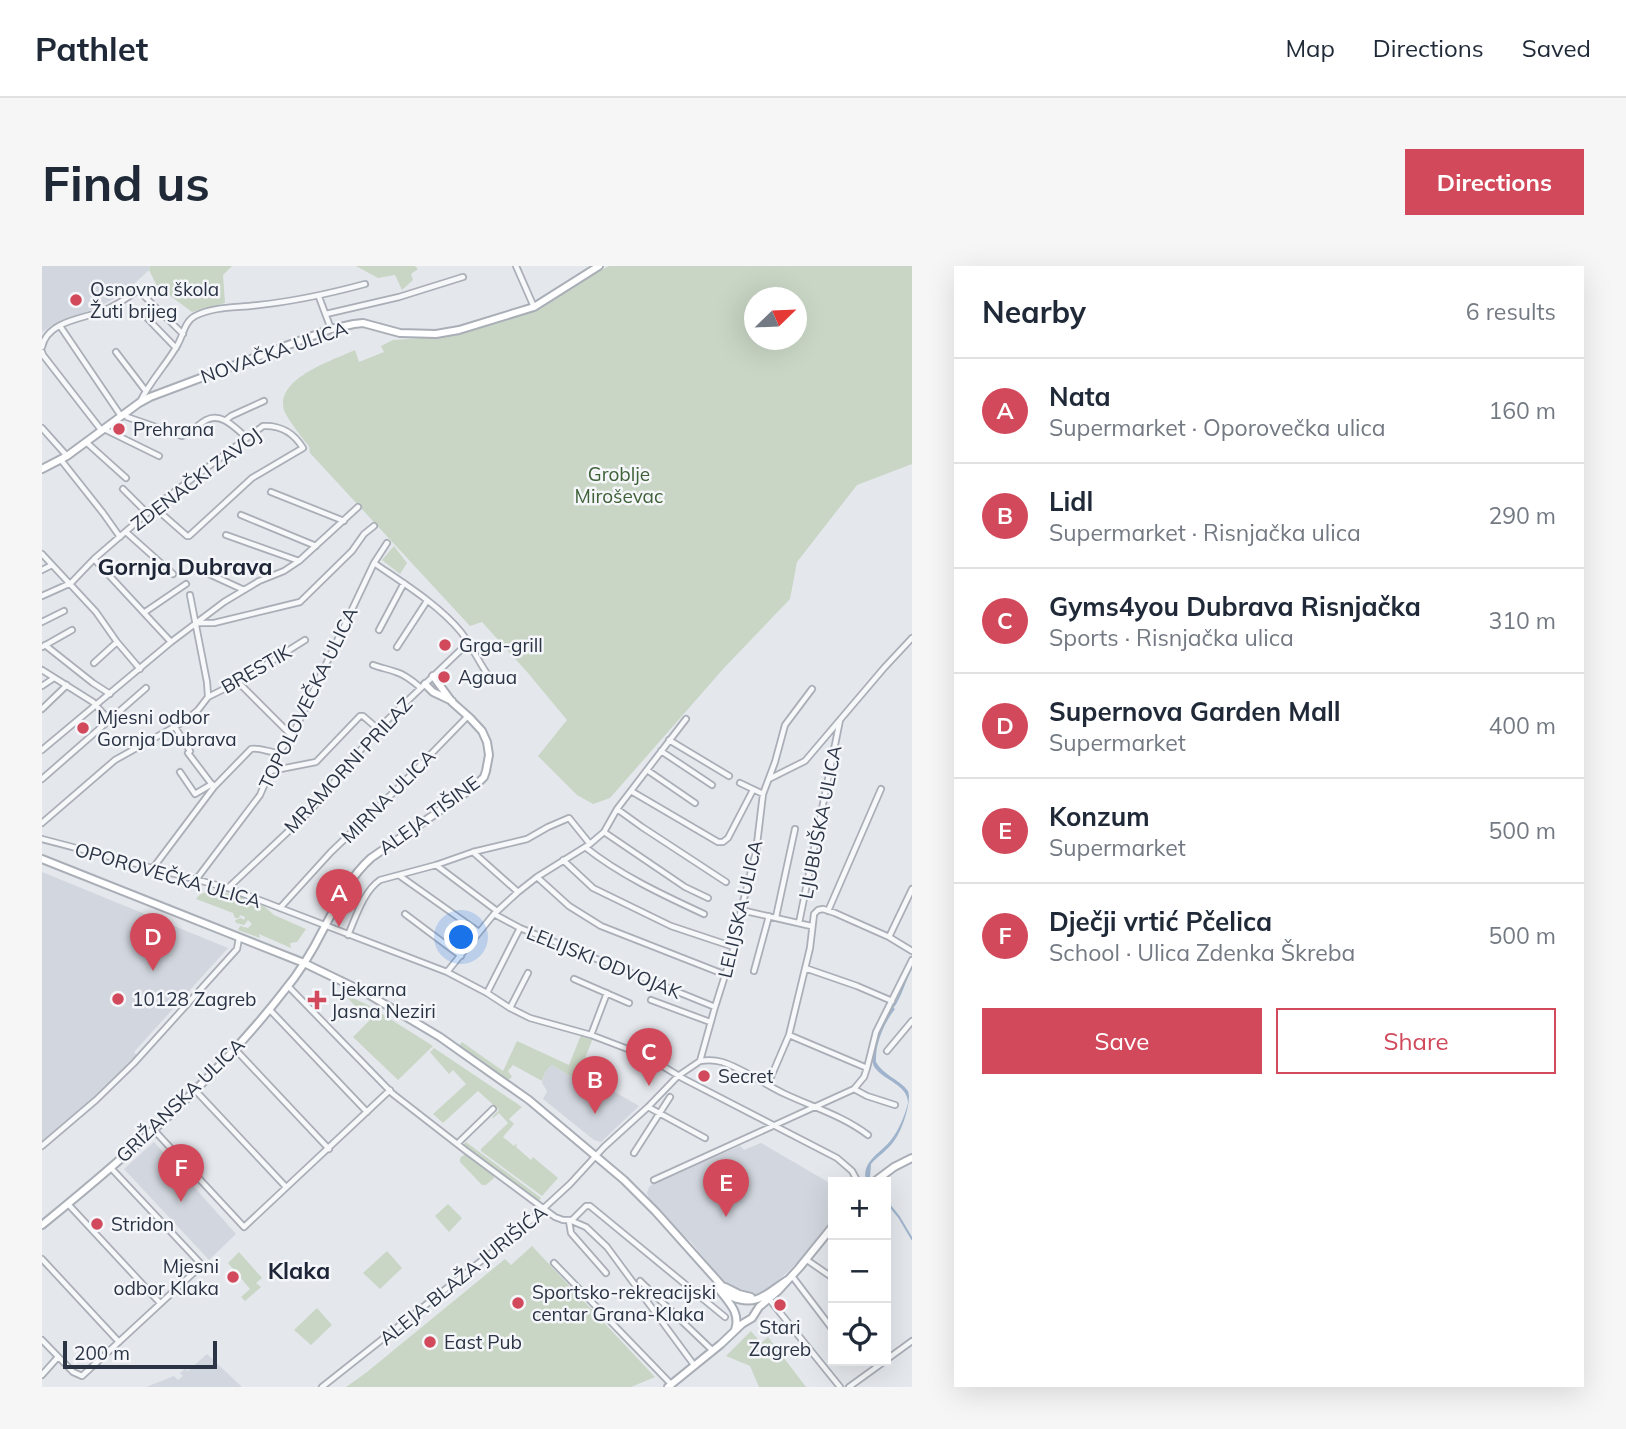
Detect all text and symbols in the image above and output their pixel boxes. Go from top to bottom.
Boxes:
text: Pathlet [35,28,148,69]
text: Map [1285,33,1335,63]
text: Directions [1373,33,1484,63]
text: Saved [1522,33,1591,63]
button: Directions [1405,149,1584,215]
text: Find us [42,152,210,213]
place label: Osnovna škola Žuti brijeg [90,277,219,323]
north arrow [744,287,807,350]
marker: Osnovna škola Žuti brijeg [68,292,84,308]
text: Nearby [982,293,1086,331]
text: 6 results [1466,297,1556,326]
street label: NOVAČKA ULICA [197,316,351,388]
text: Nata [1049,380,1111,413]
text: A [996,396,1014,425]
text: 160 m [1488,396,1556,425]
text: Supermarket · Oporovečka ulica [1049,413,1386,442]
place label: Prehrana [133,417,214,441]
marker: Prehrana [111,421,127,437]
street label: ZDENAČKI ZAVOJ [126,422,266,536]
park label: Groblje Miroševac [575,462,663,508]
text: Lidl [1049,485,1093,518]
text: B [997,501,1013,530]
text: 290 m [1488,501,1556,530]
text: Supermarket · Risnjačka ulica [1049,518,1361,547]
district label: Gornja Dubrava [97,552,273,581]
text: Gyms4you Dubrava Risnjačka [1049,590,1421,623]
street label: TOPOLOVEČKA ULICA [253,603,363,793]
text: C [997,606,1013,635]
text: 310 m [1488,606,1556,635]
text: Sports · Risnjačka ulica [1049,623,1294,652]
place label: Grga-grill [459,633,543,657]
marker: Grga-grill [437,637,453,653]
street label: BRESTIK [217,639,296,699]
place label: Agaua [458,665,517,689]
marker: Agaua [436,669,452,685]
street label: MRAMORNI PRILAZ [279,692,417,838]
text: Supernova Garden Mall [1049,695,1341,728]
place label: Mjesni odbor Gornja Dubrava [97,705,237,751]
text: D [996,711,1014,740]
text: 400 m [1488,711,1556,740]
marker: Mjesni odbor Gornja Dubrava [75,720,91,736]
text: Supermarket [1049,728,1186,757]
street label: LJUBUŠKA ULICA [793,743,847,901]
street label: MIRNA ULICA [336,744,440,848]
street label: ALEJA TIŠINE [374,770,484,860]
text: Konzum [1049,800,1150,833]
text: E [998,816,1012,845]
text: 500 m [1488,816,1556,845]
text: Supermarket [1049,833,1186,862]
street label: OPOROVEČKA ULICA [72,837,264,913]
street label: LELIJSKA ULICA [712,838,768,980]
pin: A [316,869,362,927]
text: Dječji vrtić Pčelica [1049,905,1272,938]
pin: D [130,913,176,971]
your location [444,920,478,954]
street label: LELIJSKI ODVOJAK [523,920,686,1004]
text: F [998,921,1012,950]
text: 500 m [1488,921,1556,950]
text: School · Ulica Zdenka Škreba [1049,938,1355,967]
place label: Ljekarna Jasna Neziri [331,977,436,1023]
place label: 10128 Zagreb [132,987,256,1011]
marker: 10128 Zagreb [110,991,126,1007]
marker: Ljekarna Jasna Neziri [309,992,325,1008]
button: Save [982,1008,1262,1074]
button: Share [1276,1008,1556,1074]
pin: C [626,1028,672,1086]
street label: GRIŽANSKA ULICA [111,1033,249,1167]
pin: B [572,1056,618,1114]
place label: Secret [718,1064,774,1088]
marker: Secret [696,1068,712,1084]
pin: F [158,1144,204,1202]
pin: E [703,1159,749,1217]
map controls [828,1177,891,1366]
button: + [828,1177,891,1240]
street label: ALEJA BLAŽA JURIŠIĆA [374,1200,552,1350]
place label: Stridon [111,1212,174,1236]
marker: Stridon [89,1216,105,1232]
button: − [828,1240,891,1303]
place label: Mjesni odbor Klaka [114,1254,219,1300]
district label: Klaka [268,1256,330,1285]
marker: Mjesni odbor Klaka [225,1269,241,1285]
place label: Sportsko-rekreacijski centar Grana-Klaka [532,1280,716,1326]
marker: Sportsko-rekreacijski centar Grana-Klaka [510,1295,526,1311]
marker: Stari Zagreb [772,1297,788,1313]
button: locate [828,1303,891,1366]
place label: Stari Zagreb [749,1315,811,1361]
place label: East Pub [444,1330,522,1354]
marker: East Pub [422,1334,438,1350]
scale bar [63,1338,217,1370]
text: 200 m [74,1341,130,1365]

